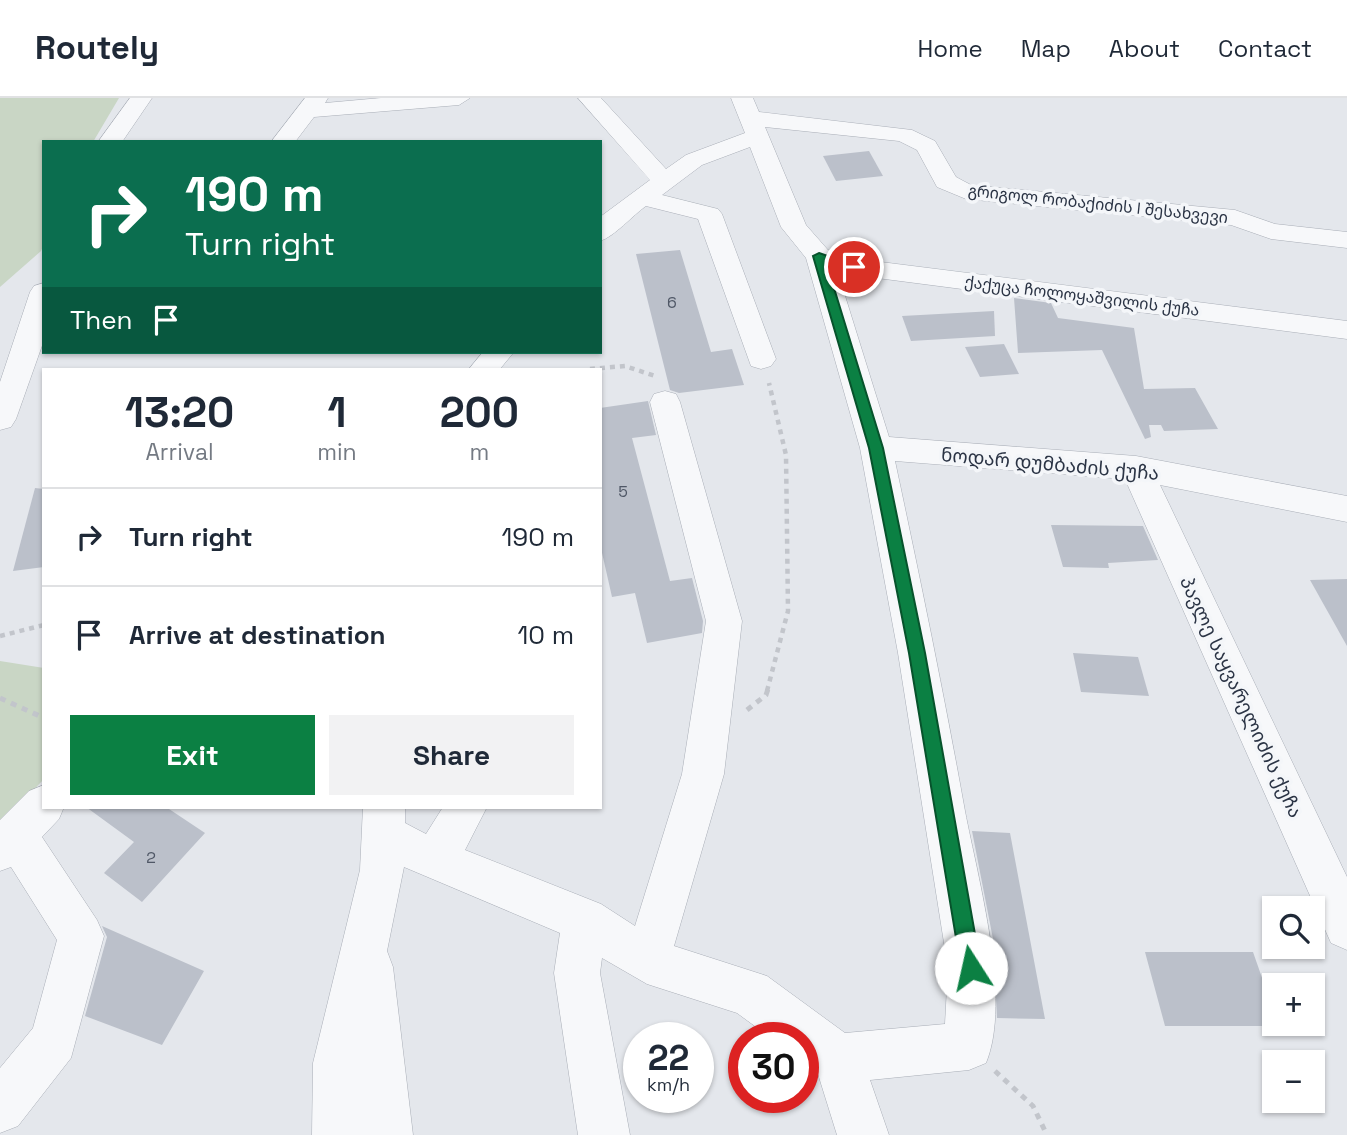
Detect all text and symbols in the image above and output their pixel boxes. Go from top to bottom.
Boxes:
text: Routely [35,27,159,69]
text: Home [917,33,983,64]
text: Map [1021,33,1071,64]
text: About [1109,33,1180,64]
text: Contact [1218,33,1312,64]
text: 190 m [185,163,323,225]
icon: right [70,168,161,259]
street label: გრიგოლ რობაქიძის I შესახვევი [967,180,1229,228]
text: Turn right [185,224,335,264]
pin [824,237,884,297]
icon: arrive [835,248,873,286]
street label: ქაქუცა ჩოლოყაშვილის ქუჩა [963,271,1201,321]
house number: 6 [667,292,677,313]
icon: arrive [147,301,185,339]
text: Then [70,303,133,337]
text: 13:20 [125,386,234,439]
text: 1 [327,386,346,439]
text: 200 [440,386,519,439]
text: Arrival [145,437,214,467]
text: min [317,437,357,467]
text: m [469,437,489,467]
street label: ნოდარ დუმბაძის ქუჩა [940,442,1160,486]
house number: 5 [618,481,628,502]
icon: right [70,518,108,556]
text: Turn right [129,520,253,554]
text: 190 m [502,520,574,554]
street label: პავლე საყვარელიძის ქუჩა [1174,572,1308,822]
icon: arrive [70,616,108,654]
text: Arrive at destination [129,618,386,652]
text: 10 m [517,618,574,652]
button: Exit [70,715,315,795]
button: Share [329,715,574,795]
house number: 2 [146,847,156,868]
map controls [1262,896,1325,1113]
button: search [1262,896,1325,959]
position arrow [934,931,1008,1005]
button: + [1262,973,1325,1036]
speed limit sign: 30 [728,1022,819,1113]
text: 22 [648,1036,689,1080]
button: − [1262,1050,1325,1113]
text: km/h [647,1073,690,1096]

